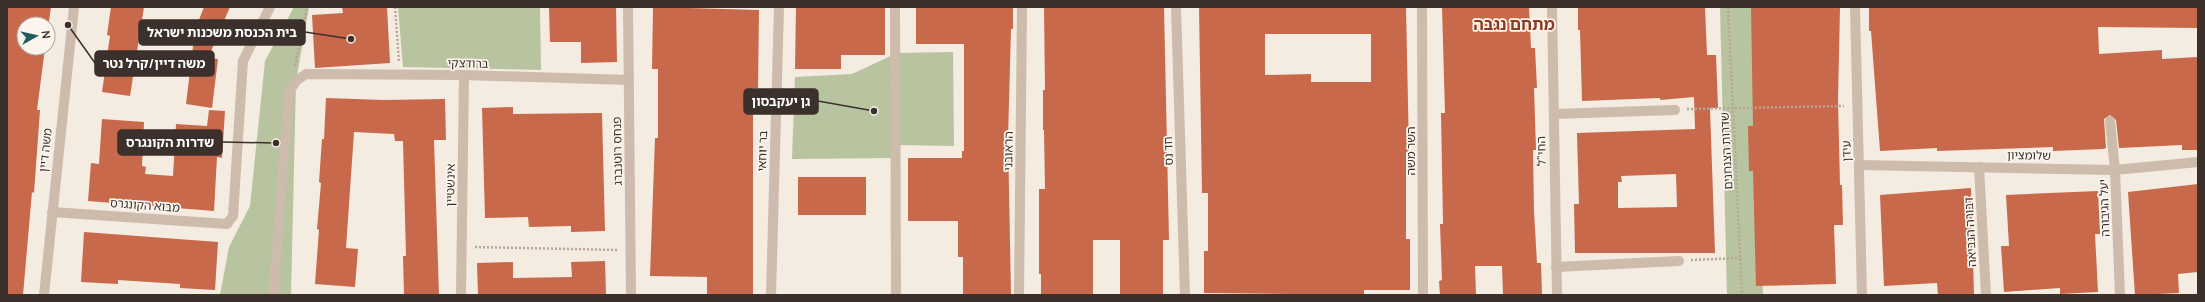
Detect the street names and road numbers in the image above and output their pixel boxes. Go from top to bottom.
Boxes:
street label: ברודצקי [448,54,489,72]
street label: שדרות הצנחנים [1715,112,1737,190]
street label: פנחס רוטנברג [608,116,626,186]
street label: השר משה [1402,126,1419,176]
street label: משה דיין [34,127,56,173]
street label: בר יוחאי [753,130,771,172]
street label: הראובני [999,131,1017,171]
street label: חד נס [1159,136,1177,166]
street label: החי"ל [1532,136,1550,166]
street label: עידן [1837,140,1855,162]
street label: שלומציון [2007,146,2051,164]
street label: אינשטיין [441,163,459,207]
street label: יעל הגיבורה [2094,179,2114,237]
street label: מבוא הקונגרס [110,194,181,216]
street label: דבורה הנביאה [1960,196,1980,267]

